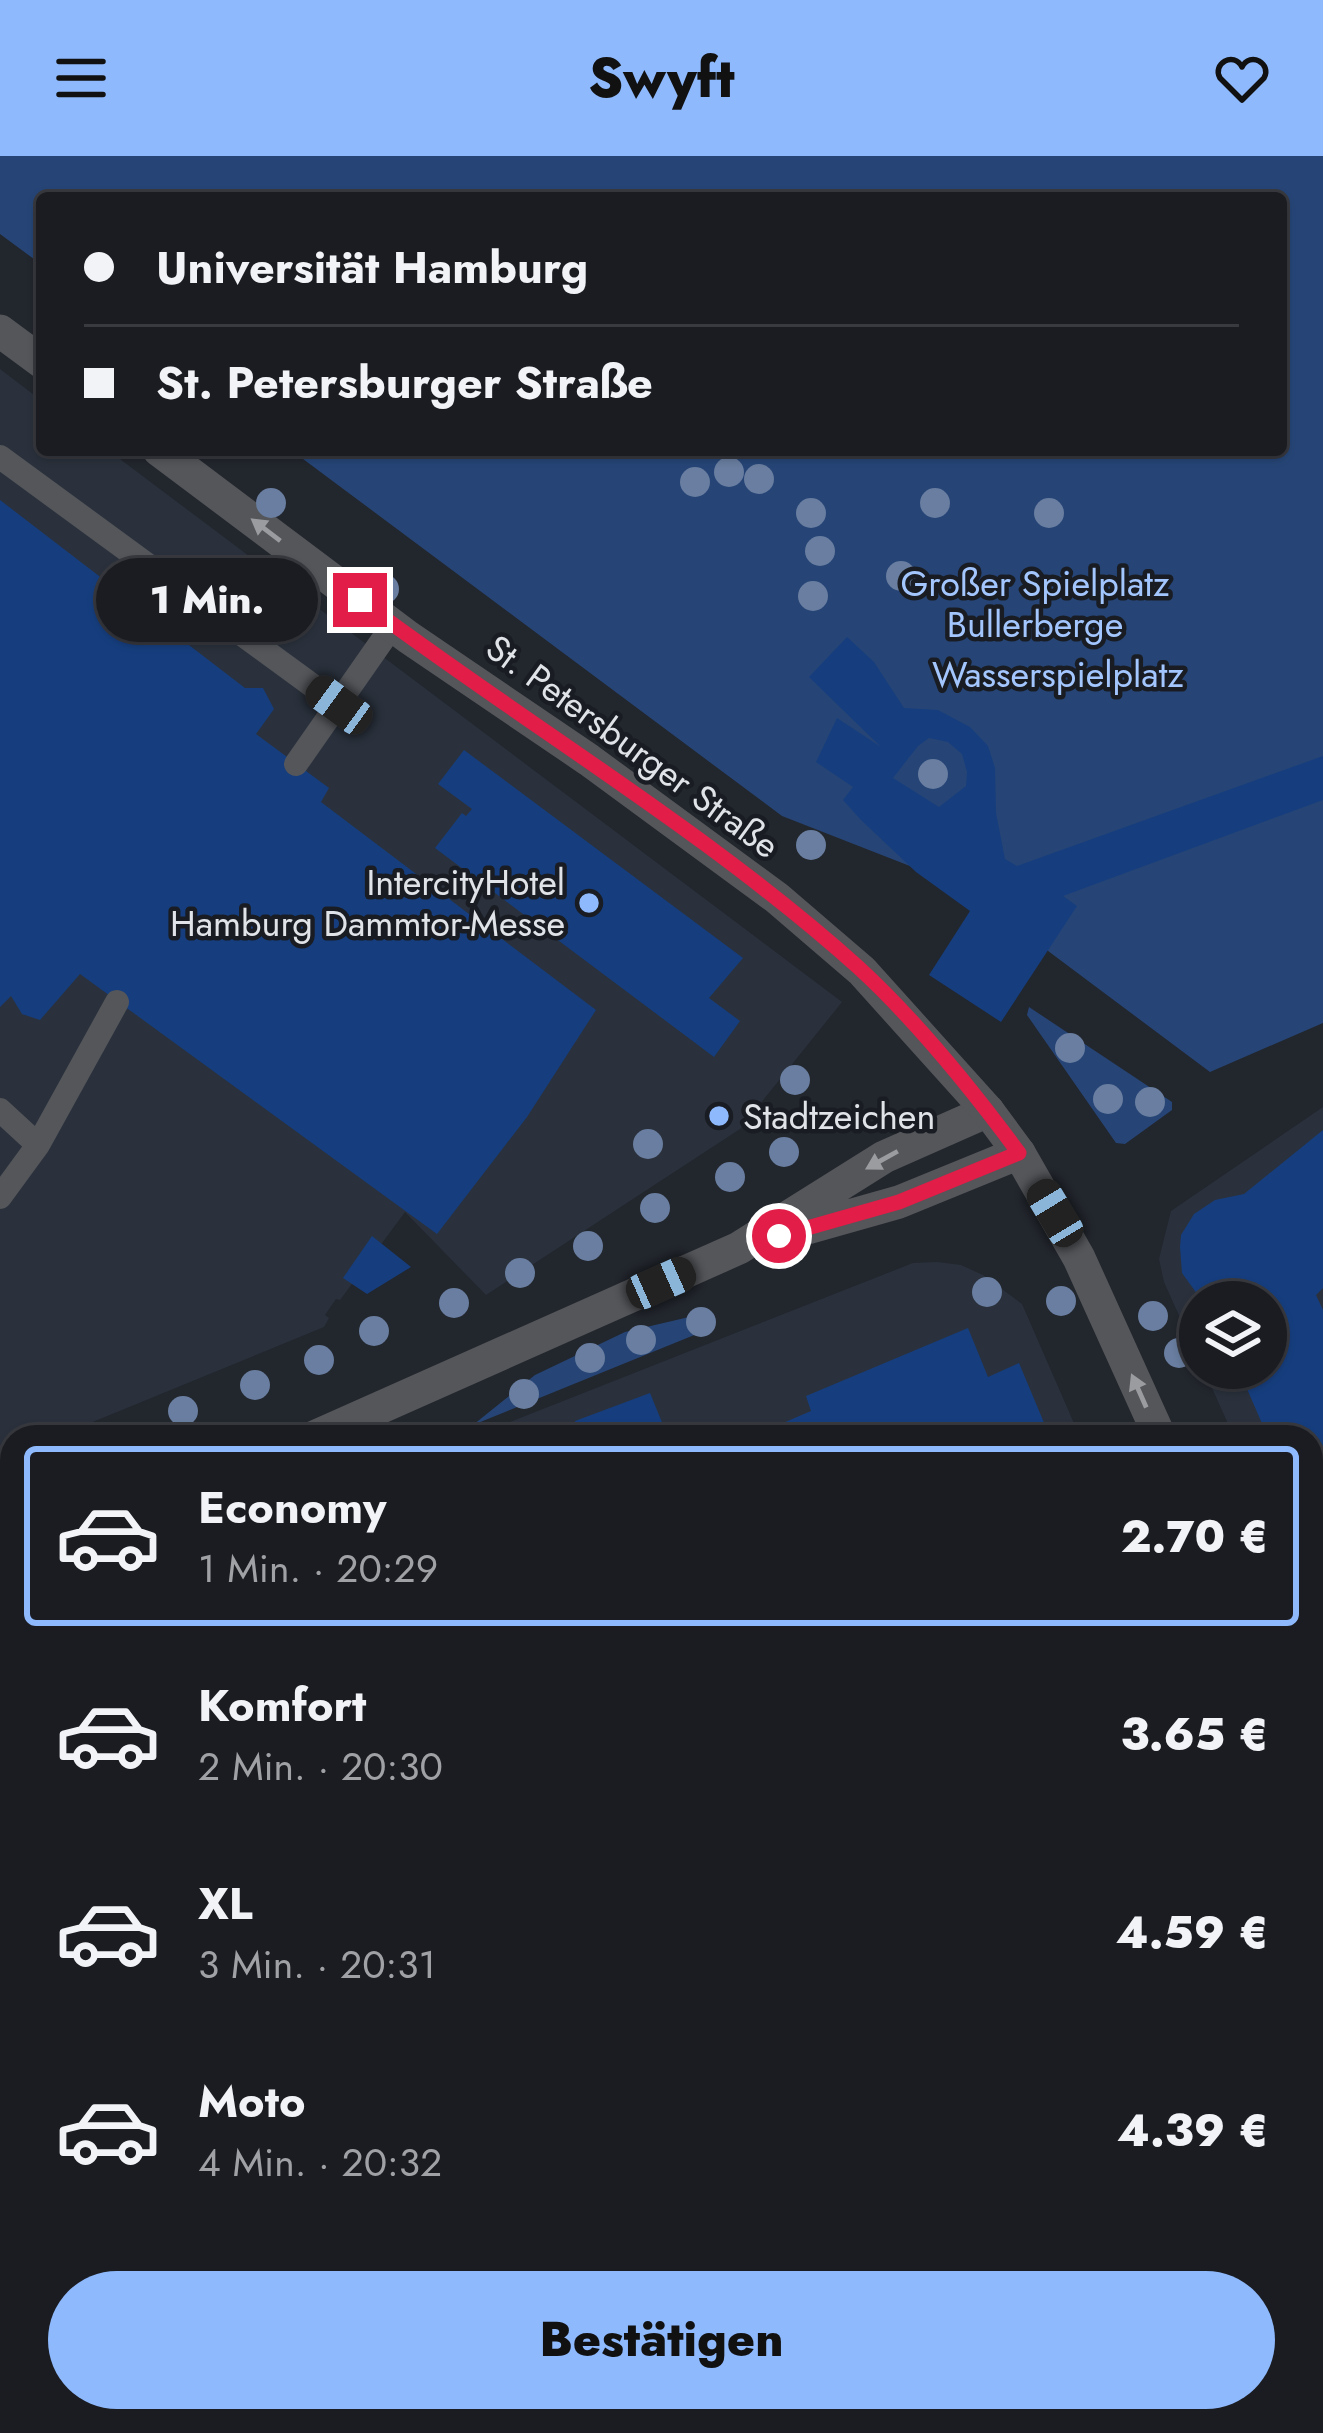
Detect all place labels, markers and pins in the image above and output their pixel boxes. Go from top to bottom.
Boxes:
place label: IntercityHotel Hamburg Dammtor-Messe [170,856,565,949]
marker: IntercityHotel Hamburg Dammtor-Messe [576,890,602,916]
place label: Stadtzeichen [743,1090,935,1142]
marker: Stadtzeichen [706,1103,732,1129]

